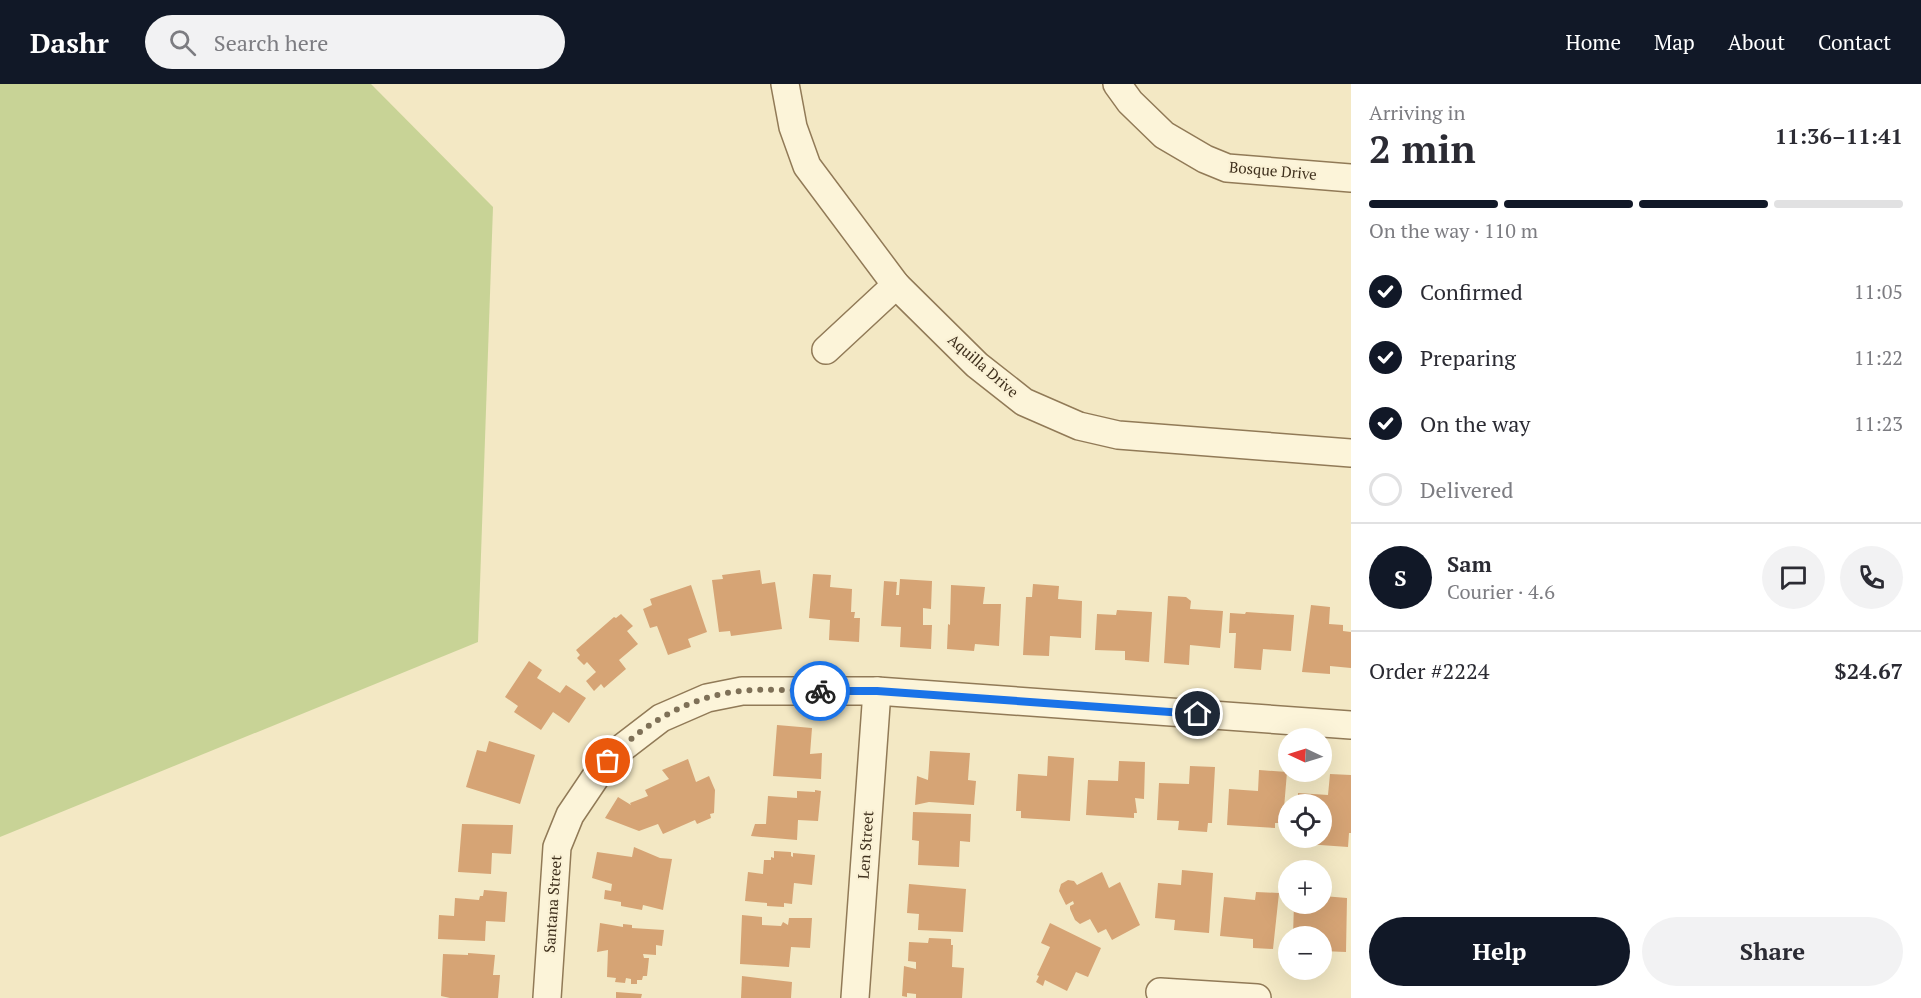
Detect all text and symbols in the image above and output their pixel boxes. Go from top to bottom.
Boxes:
search box [145,15,565,69]
text: Dashr [30,24,109,61]
icon: search [166,26,199,59]
text: Search here [214,28,328,57]
text: Home [1565,28,1621,56]
text: Map [1654,28,1695,56]
text: About [1728,28,1785,56]
text: Contact [1818,28,1891,56]
text: Arriving in [1369,99,1465,126]
text: 11:36–11:41 [1775,121,1903,150]
text: 2 min [1369,122,1476,174]
street label: Bosque Drive [1228,156,1318,184]
text: On the way · 110 m [1369,217,1538,244]
icon: check [1369,275,1402,308]
text: Confirmed [1420,277,1523,306]
text: 11:05 [1854,278,1903,305]
street label: Aquilla Drive [944,329,1023,401]
icon: check [1369,341,1402,374]
text: Preparing [1420,343,1516,372]
text: 11:22 [1854,344,1903,371]
icon: check [1369,407,1402,440]
text: On the way [1420,409,1530,438]
text: 11:23 [1854,410,1903,437]
text: Delivered [1420,475,1513,504]
button: chat [1762,546,1825,609]
button: phone [1840,546,1903,609]
text: Sam [1447,549,1492,578]
text: S [1394,563,1407,592]
text: Courier · 4.6 [1447,578,1555,605]
text: Order #2224 [1369,656,1489,685]
text: $24.67 [1834,656,1903,685]
courier [790,661,850,721]
icon: bike [804,675,837,708]
pin [1172,688,1223,739]
icon: home [1181,697,1214,730]
north arrow [1278,728,1332,782]
map controls [1278,728,1332,980]
pin [582,735,633,786]
icon: bag [591,744,624,777]
button: locate [1278,794,1332,848]
street label: Len Street [853,810,877,880]
street label: Santana Street [539,854,565,953]
button: + [1278,860,1332,914]
button: Help [1369,917,1630,986]
button: Share [1642,917,1903,986]
button: − [1278,926,1332,980]

